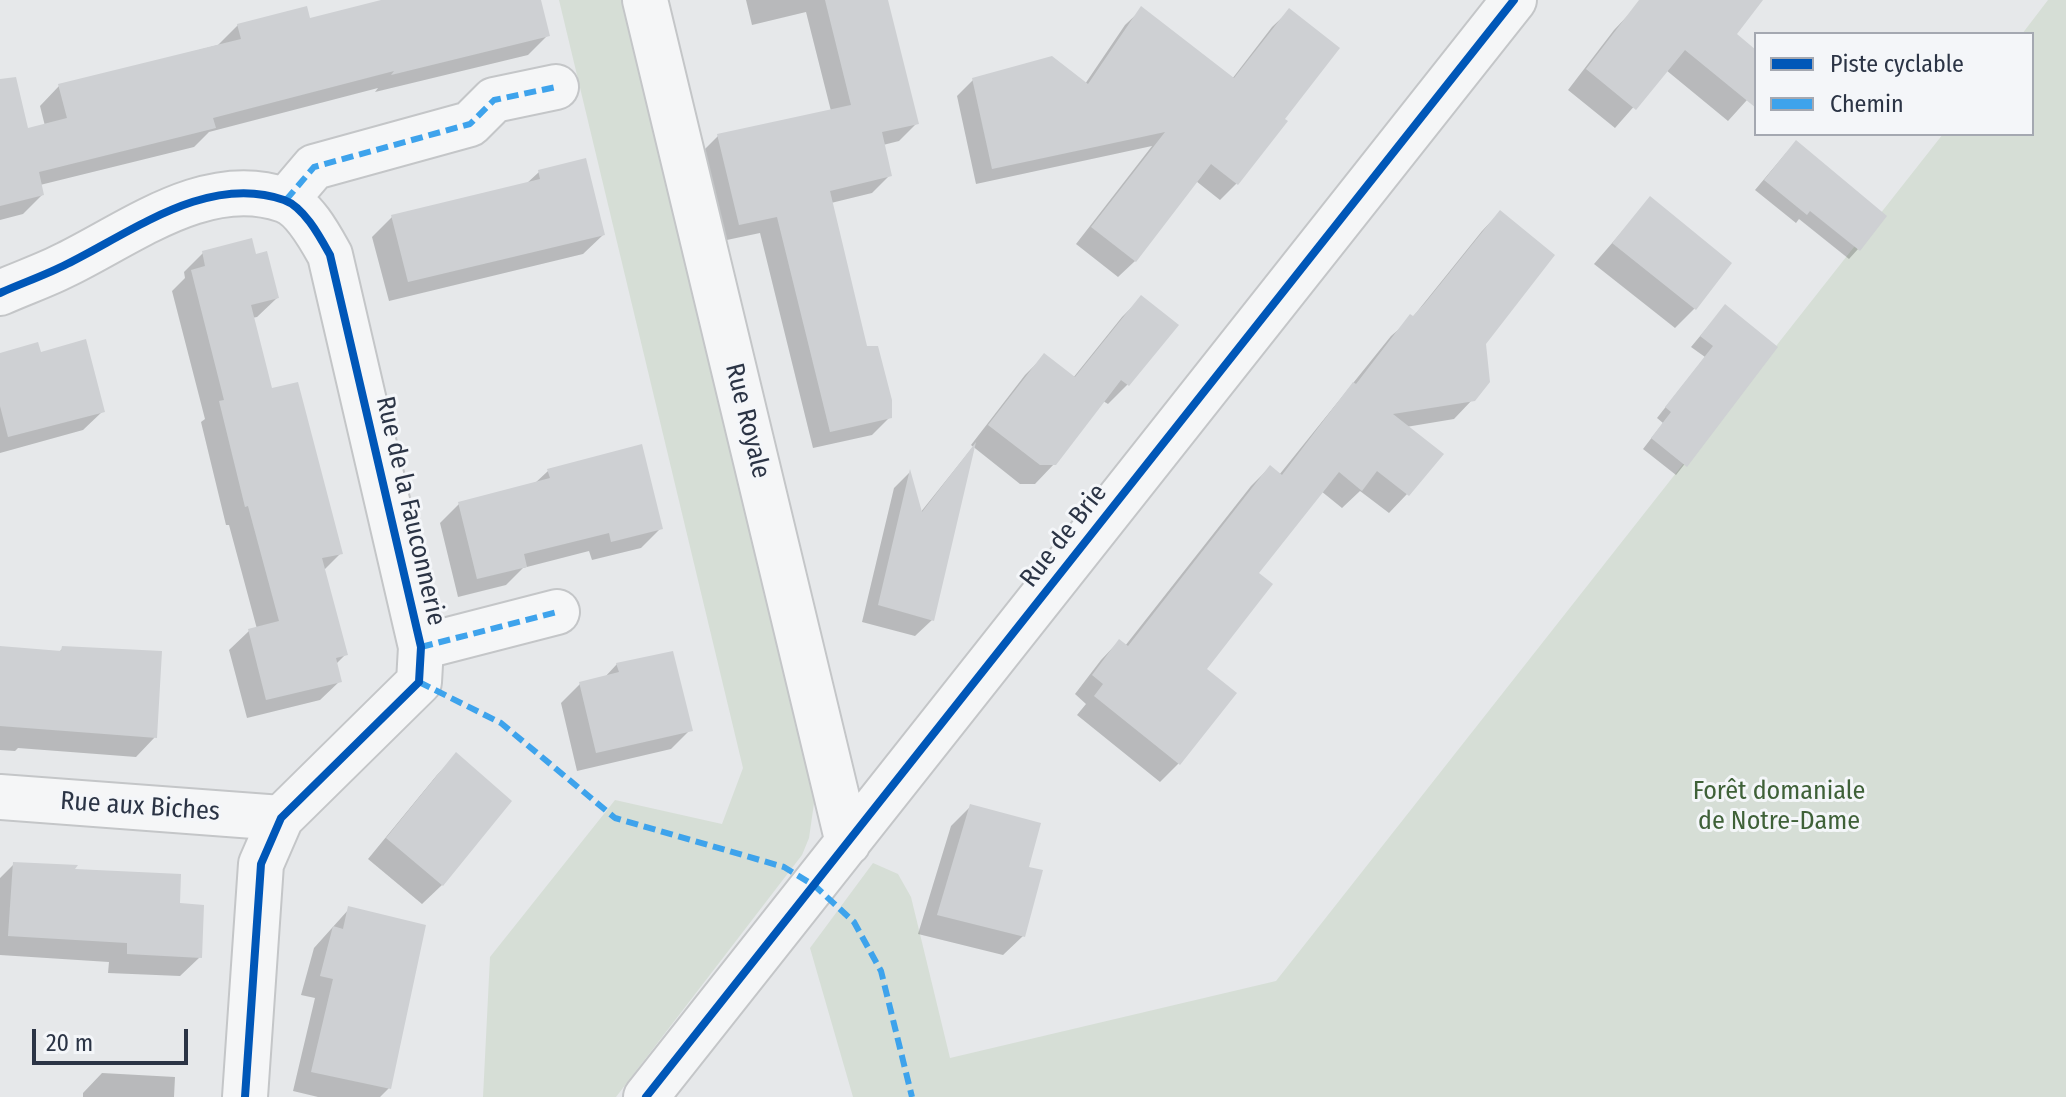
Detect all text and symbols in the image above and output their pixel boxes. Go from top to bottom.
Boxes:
legend [1754,32,2034,136]
text: Piste cyclable [1830,50,1964,78]
text: Chemin [1830,90,1904,118]
street label: Rue Royale [718,360,776,482]
street label: Rue de la Fauconnerie [368,393,452,629]
street label: Rue de Brie [1014,478,1114,594]
park label: Forêt domaniale de Notre-Dame [1693,776,1865,838]
street label: Rue aux Biches [59,786,221,828]
scale bar [36,1013,192,1063]
text: 20 m [46,1029,93,1057]

